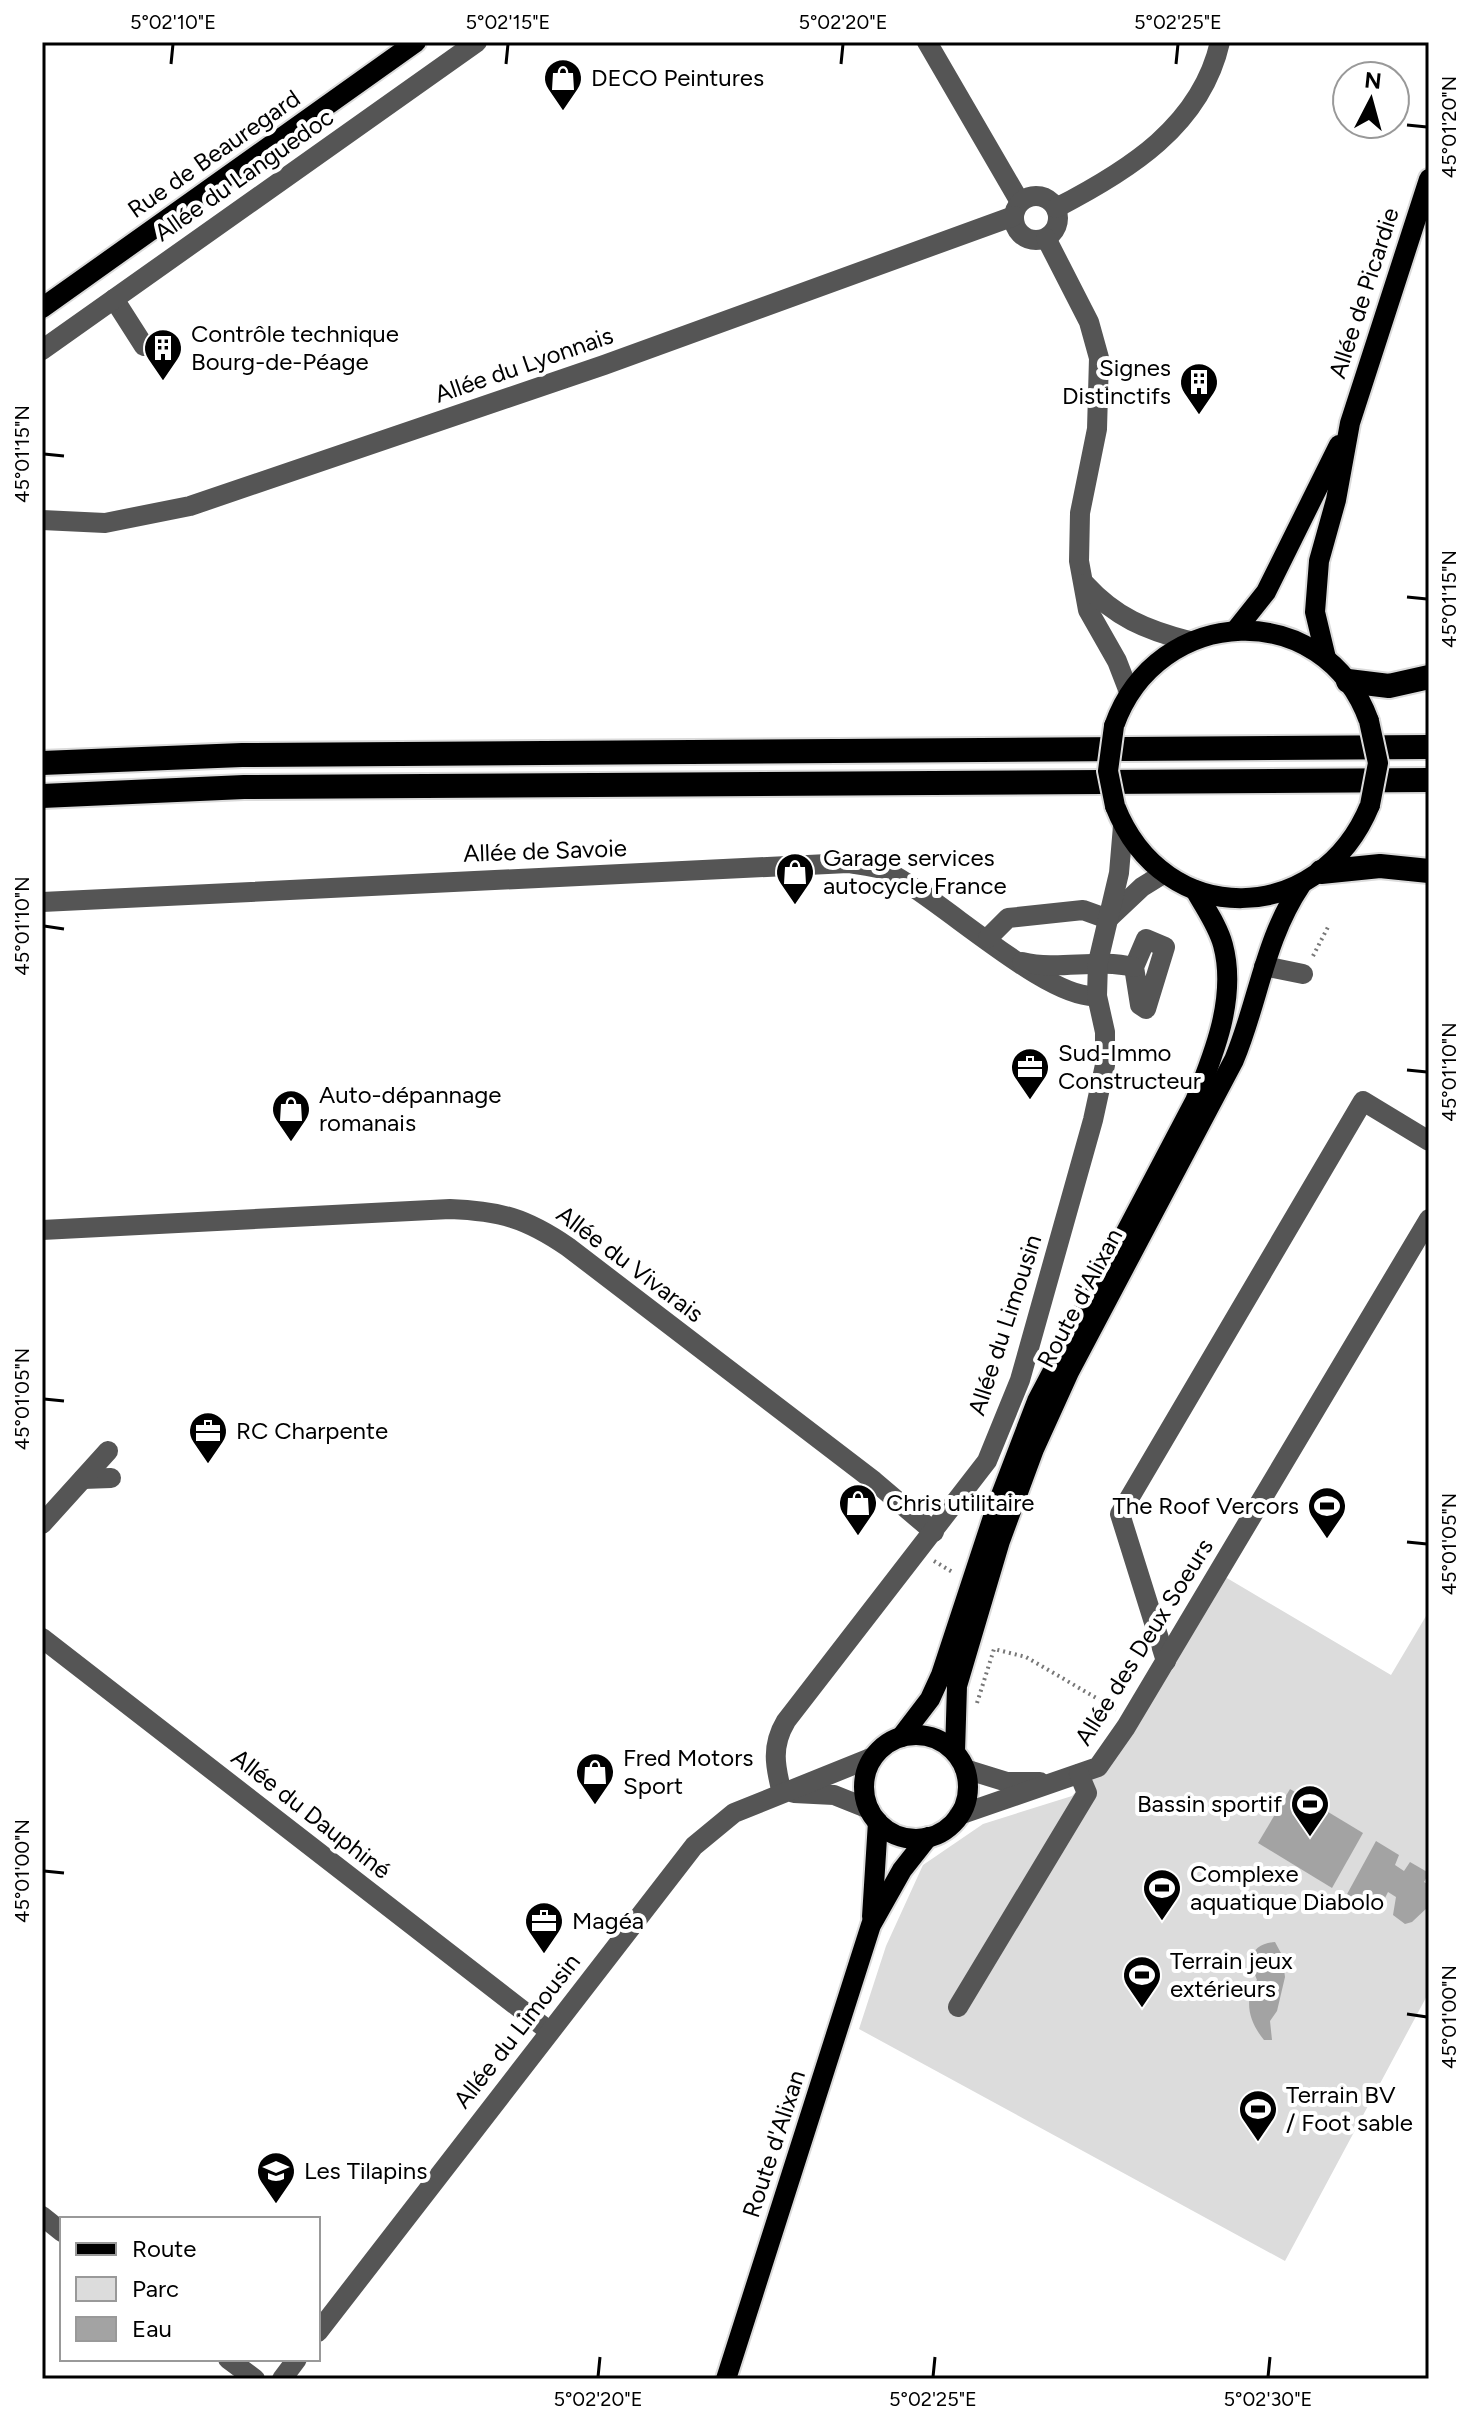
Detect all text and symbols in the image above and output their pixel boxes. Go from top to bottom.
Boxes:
text: 5°02'10"E [130,10,216,34]
text: 5°02'15"E [466,10,550,34]
text: 5°02'20"E [798,10,888,34]
text: 5°02'25"E [1134,10,1222,34]
shop icon: DECO Peintures [542,57,584,112]
north arrow [1331,60,1411,140]
place label: DECO Peintures [591,63,764,92]
text: N [1363,66,1383,95]
text: 45°01'20"N [1437,76,1461,178]
street label: Rue de Beauregard [122,83,305,224]
street label: Allée du Languedoc [149,102,339,247]
street label: Allée de Picardie [1322,204,1405,382]
place label: Contrôle technique Bourg-de-Péage [191,319,399,376]
street label: Allée du Lyonnais [431,320,617,409]
building icon: Contrôle technique Bourg-de-Péage [142,327,184,382]
place label: Signes Distinctifs [1062,353,1171,410]
building icon: Signes Distinctifs [1178,361,1220,416]
text: 45°01'15"N [10,405,34,503]
text: 45°01'15"N [1437,550,1461,648]
street label: Allée de Savoie [463,833,627,868]
place label: Garage services autocycle France [823,843,1007,900]
shop icon: Garage services autocycle France [774,851,816,906]
text: 45°01'10"N [10,876,34,976]
text: 45°01'10"N [1437,1022,1461,1122]
place label: Sud-Immo Constructeur [1058,1038,1201,1095]
office icon: Sud-Immo Constructeur [1009,1046,1051,1101]
place label: Auto-dépannage romanais [319,1080,501,1137]
shop icon: Auto-dépannage romanais [270,1088,312,1143]
street label: Allée du Vivarais [551,1199,709,1328]
street label: Route d'Alixan [1031,1223,1128,1372]
street label: Allée du Limousin [962,1231,1047,1419]
text: 45°01'05"N [10,1348,34,1450]
office icon: RC Charpente [187,1410,229,1465]
place label: RC Charpente [236,1416,388,1445]
shop icon: Chris utilitaire [837,1482,879,1537]
sports icon: The Roof Vercors [1306,1485,1348,1540]
place label: Chris utilitaire [886,1488,1034,1517]
place label: The Roof Vercors [1113,1491,1299,1520]
text: 45°01'05"N [1437,1493,1461,1595]
street label: Allée des Deux Soeurs [1068,1533,1219,1750]
street label: Allée du Dauphiné [226,1742,397,1885]
place label: Fred Motors Sport [623,1743,753,1800]
shop icon: Fred Motors Sport [574,1751,616,1806]
sports icon: Bassin sportif [1289,1783,1331,1838]
place label: Bassin sportif [1137,1789,1282,1818]
text: 45°01'00"N [10,1819,34,1923]
place label: Complexe aquatique Diabolo [1190,1859,1384,1916]
sports icon: Complexe aquatique Diabolo [1141,1867,1183,1922]
office icon: Magéa [523,1900,565,1955]
place label: Magéa [572,1906,644,1935]
place label: Terrain jeux extérieurs [1170,1946,1293,2003]
street label: Allée du Limousin [447,1948,586,2114]
sports icon: Terrain jeux extérieurs [1121,1954,1163,2009]
text: 45°01'00"N [1437,1965,1461,2069]
street label: Route d'Alixan [736,2066,811,2221]
place label: Terrain BV / Foot sable [1286,2080,1413,2137]
sports icon: Terrain BV / Foot sable [1237,2088,1279,2143]
school or university icon: Les Tilapins [255,2150,297,2205]
place label: Les Tilapins [304,2156,427,2185]
legend [60,2217,320,2361]
text: Route [132,2234,196,2263]
text: Parc [132,2274,179,2303]
text: Eau [132,2314,172,2343]
text: 5°02'20"E [553,2387,643,2411]
text: 5°02'25"E [889,2387,977,2411]
text: 5°02'30"E [1224,2387,1312,2411]

